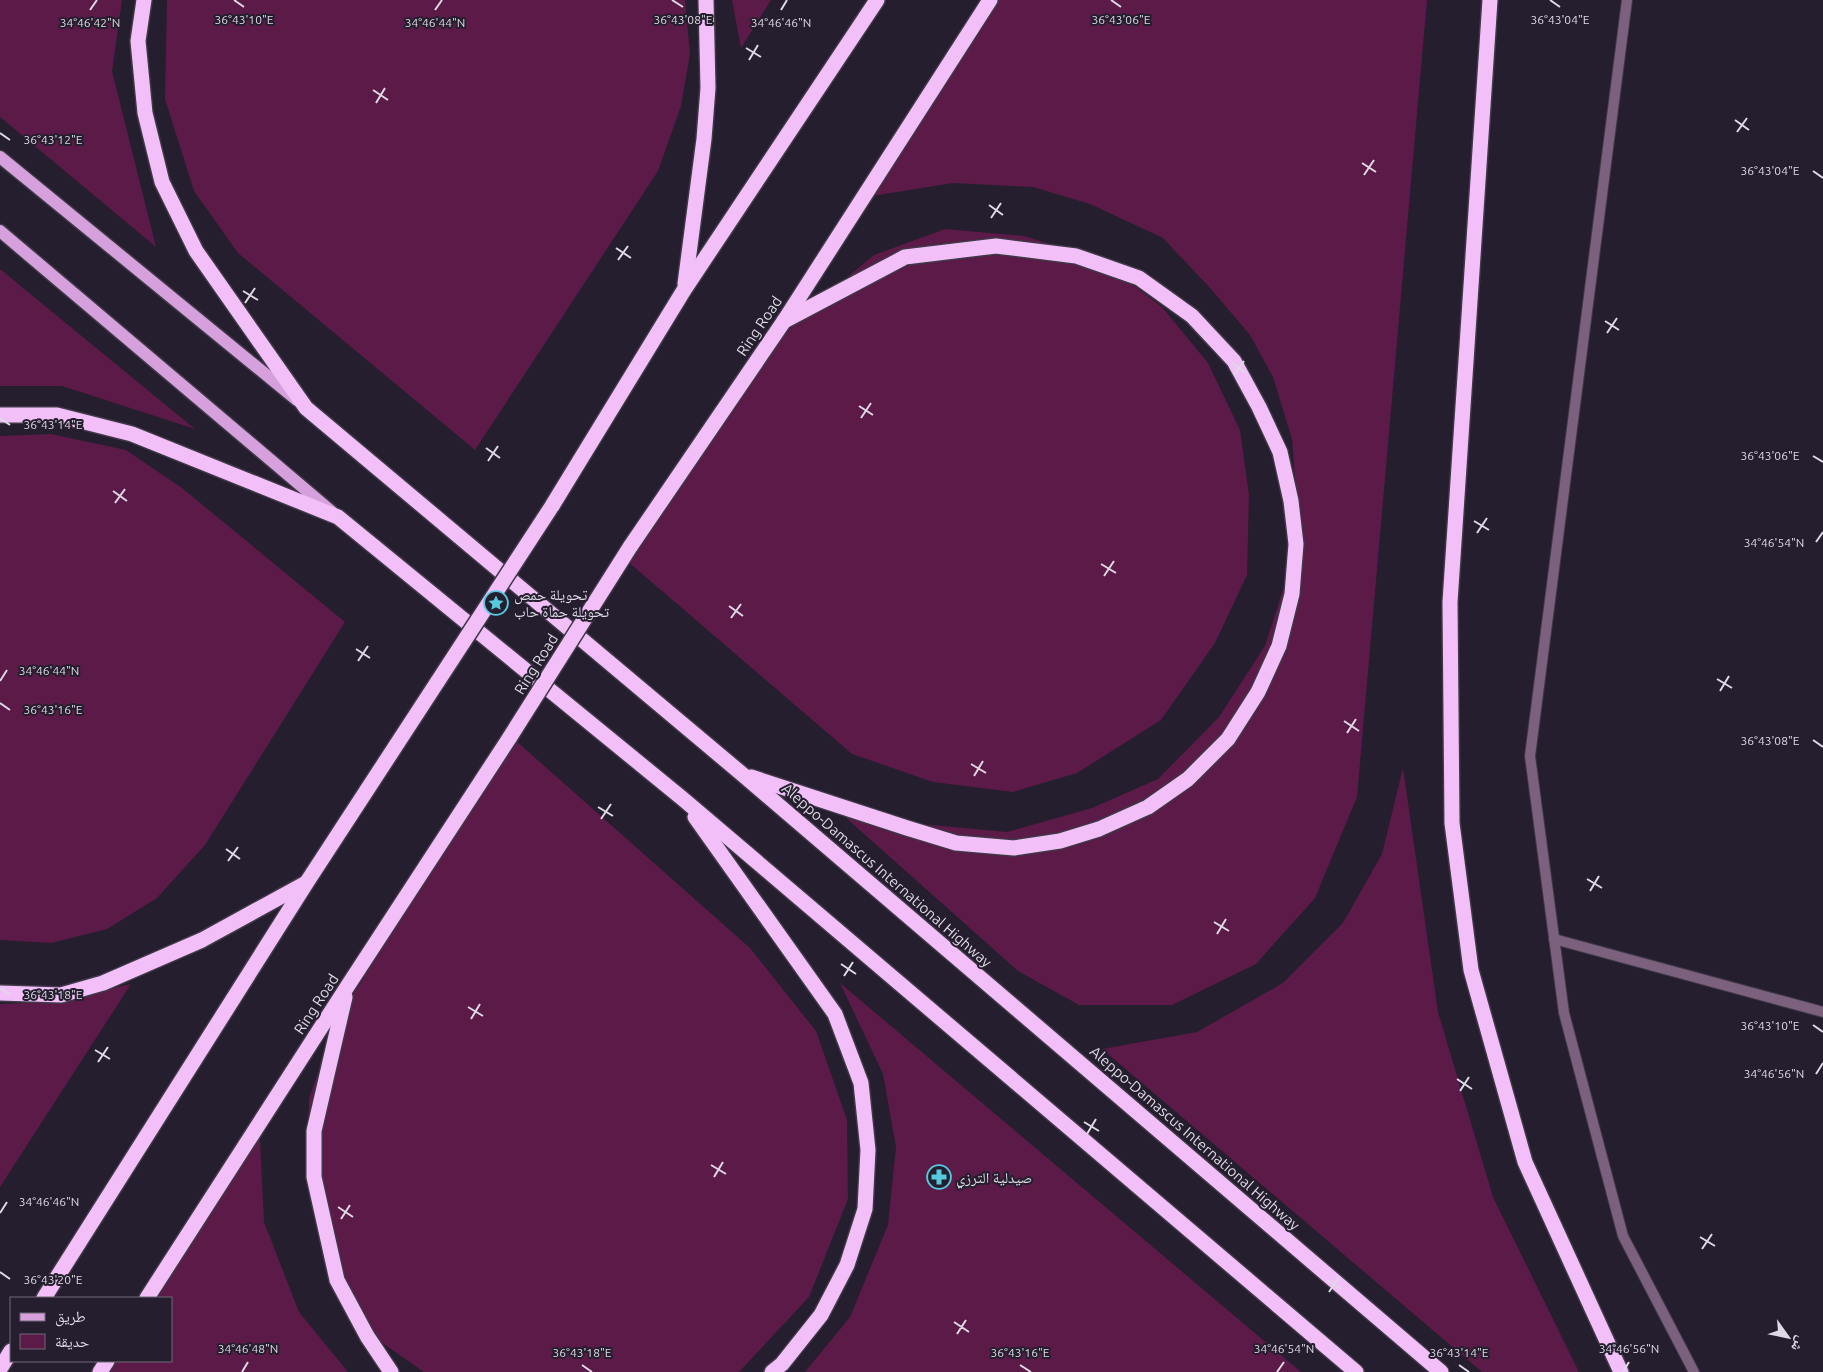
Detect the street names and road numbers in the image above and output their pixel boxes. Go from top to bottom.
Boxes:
street label: Ring Road [733,293,785,359]
street label: Ring Road [511,631,561,697]
street label: Aleppo-Damascus International Highway [779,779,995,971]
street label: Ring Road [290,971,342,1037]
street label: Aleppo-Damascus International Highway [1087,1042,1303,1234]

